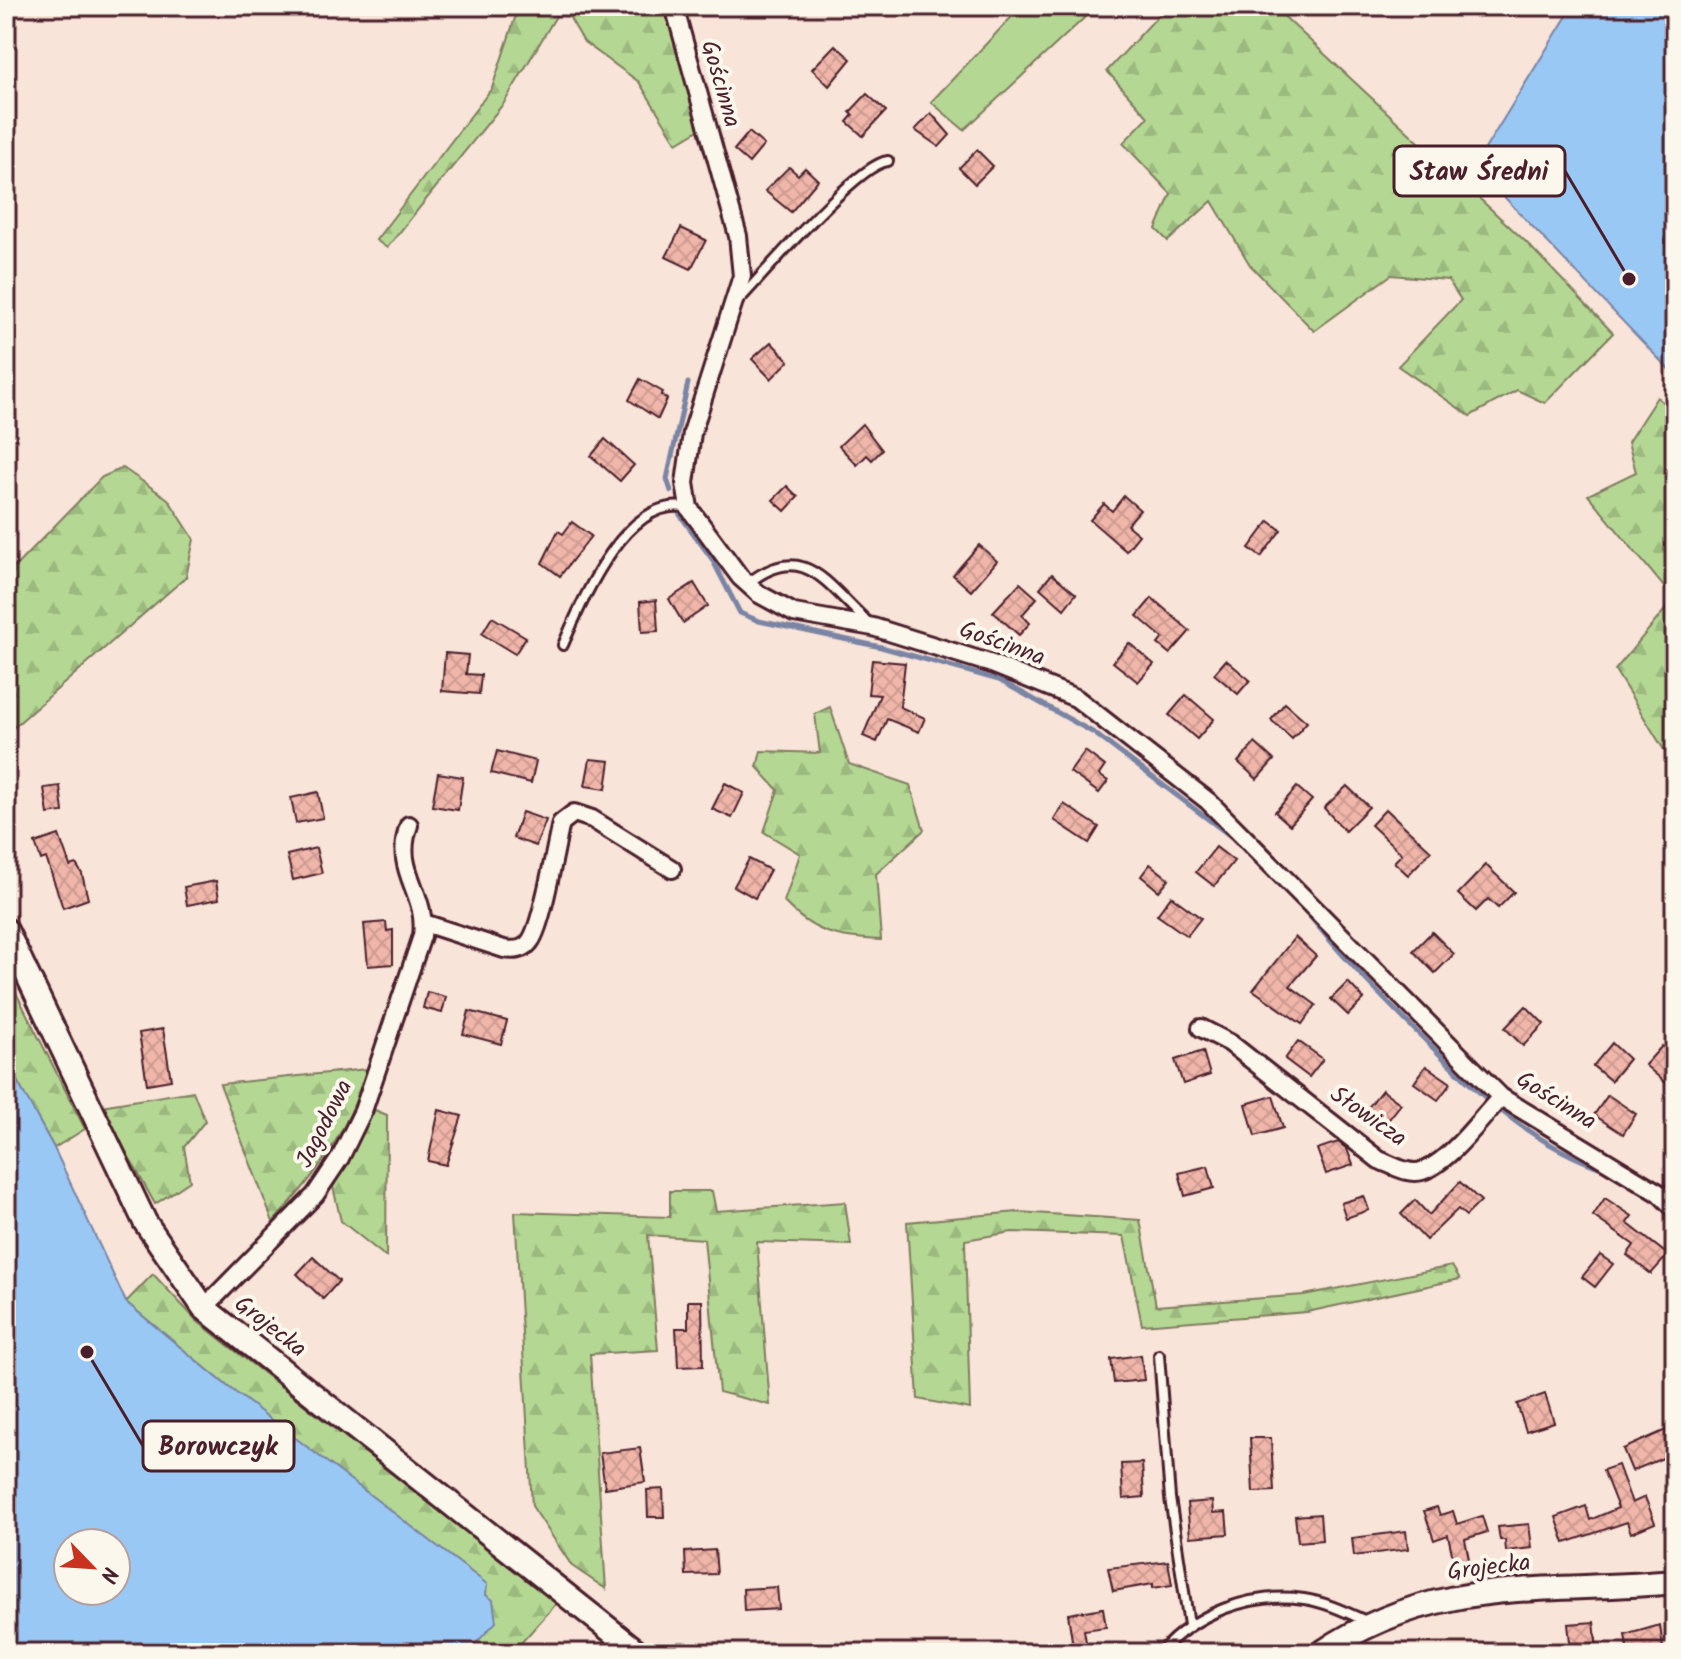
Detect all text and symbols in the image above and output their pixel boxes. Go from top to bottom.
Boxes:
street label: Gościnna [689,36,751,132]
callout: Staw Średni [1394,146,1565,196]
text: Staw Średni [1409,152,1550,194]
street label: Gościnna [954,610,1050,678]
street label: Gościnna [1508,1061,1604,1141]
street label: Jagodowa [286,1073,364,1175]
street label: Słowicza [1321,1076,1415,1158]
street label: Grojecka [225,1286,315,1368]
callout: Borowczyk [143,1421,294,1471]
text: Borowczyk [158,1427,279,1469]
north arrow [52,1527,132,1607]
street label: Grojecka [1445,1544,1533,1592]
text: N [89,1561,127,1588]

